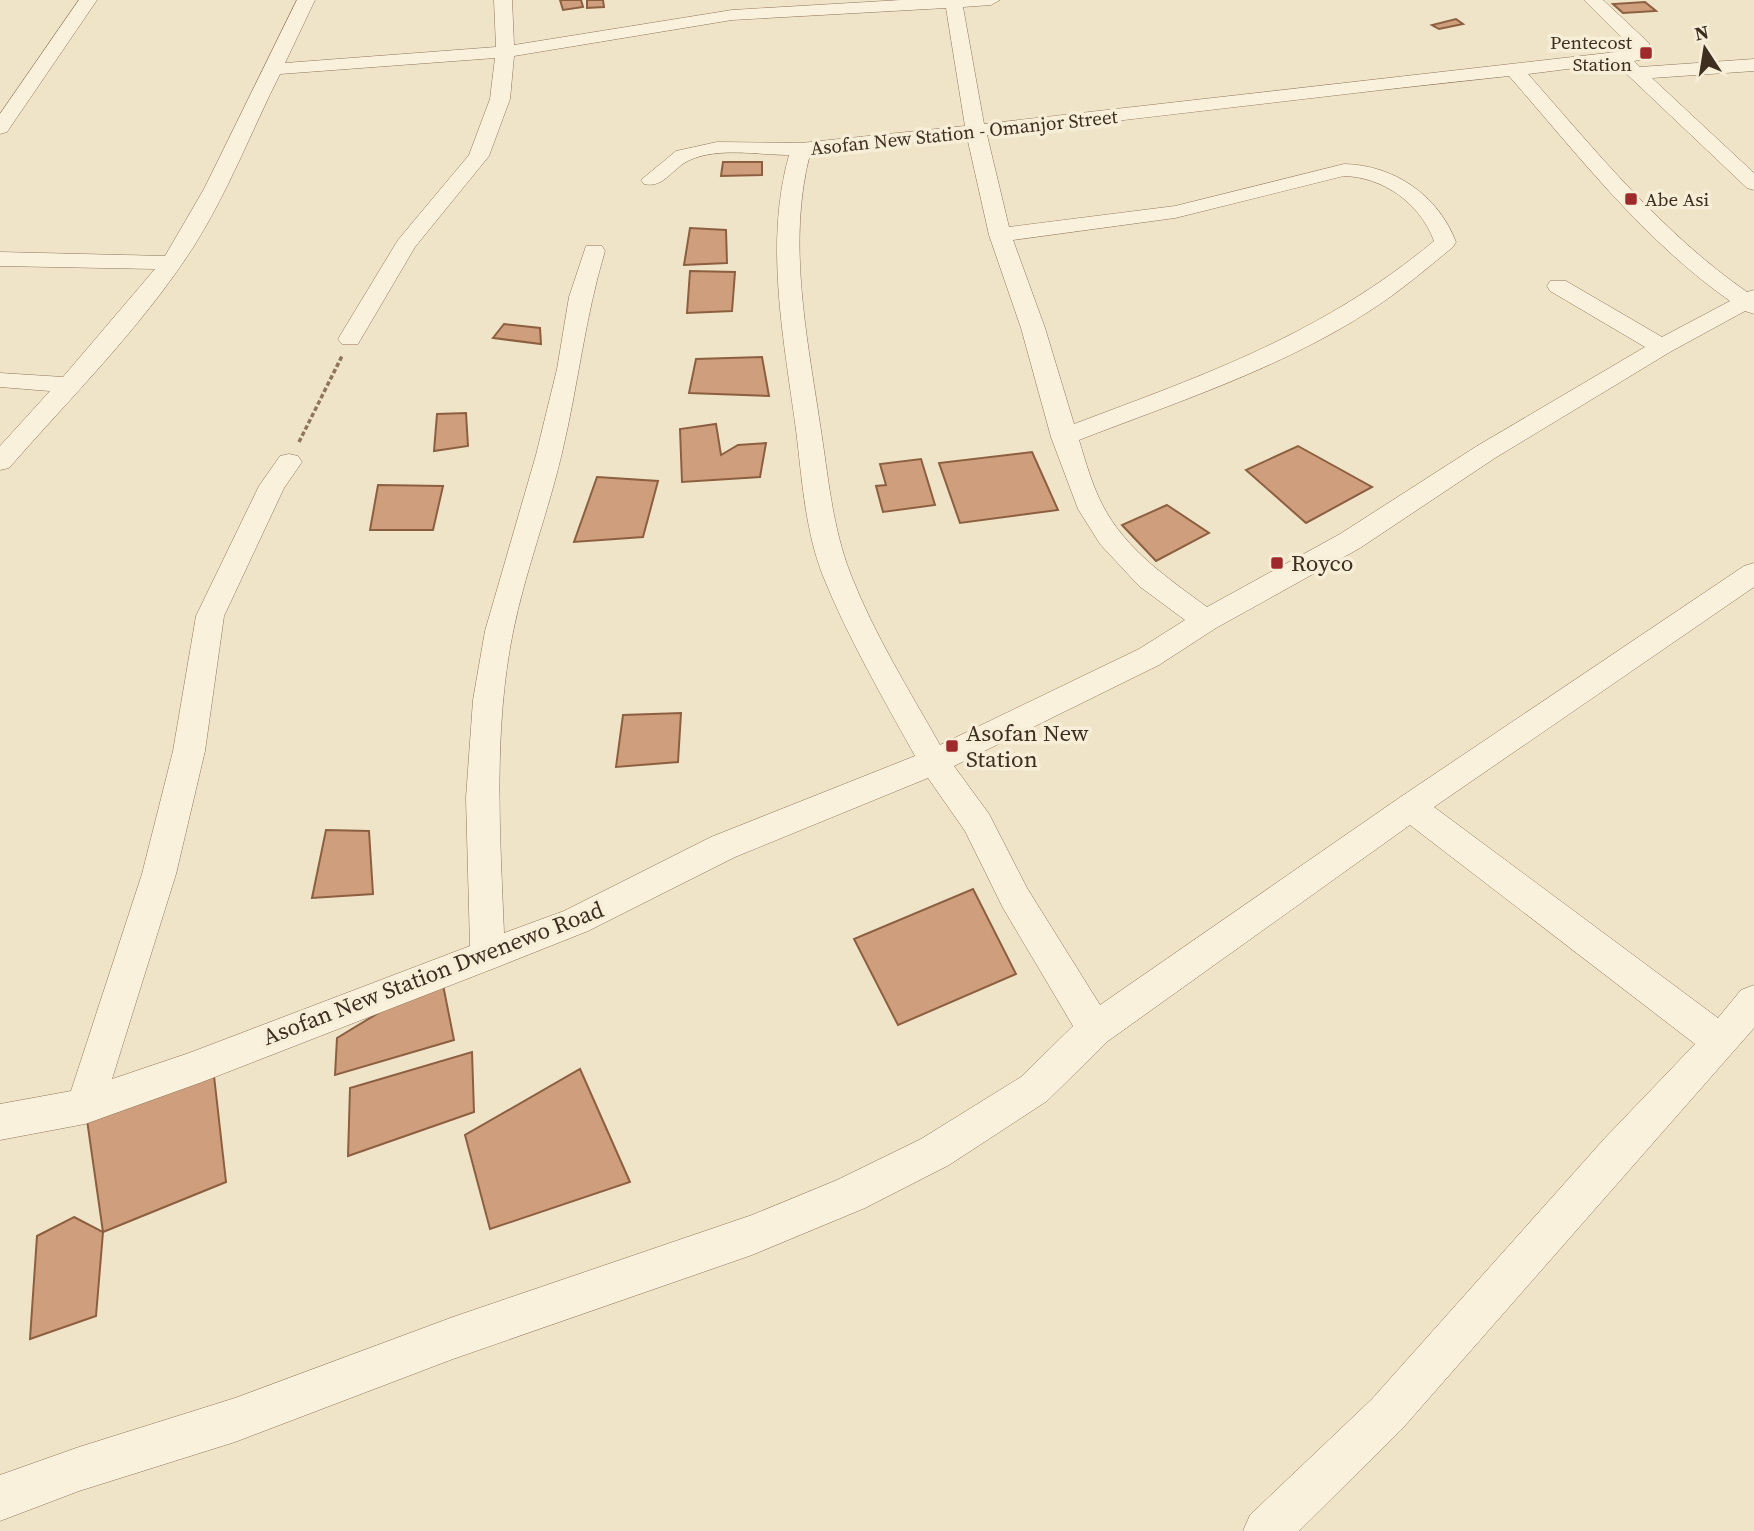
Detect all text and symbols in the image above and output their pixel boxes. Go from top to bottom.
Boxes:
north arrow [1670,14,1740,84]
text: N [1692,18,1711,47]
place label: Pentecost Station [1550,29,1633,77]
marker: Pentecost Station [1638,45,1654,61]
street label: Asofan New Station - Omanjor Street [809,103,1120,161]
place label: Abe Asi [1645,186,1710,212]
marker: Abe Asi [1623,191,1639,207]
place label: Royco [1291,547,1353,579]
marker: Royco [1269,555,1285,571]
place label: Asofan New Station [966,717,1089,775]
marker: Asofan New Station [944,738,960,754]
street label: Asofan New Station Dwenewo Road [258,893,608,1053]

